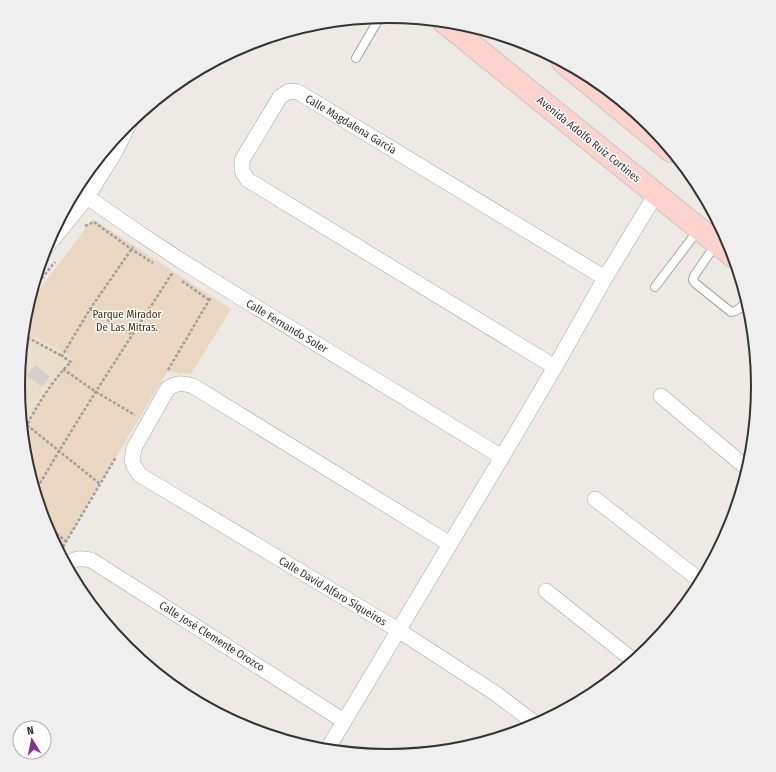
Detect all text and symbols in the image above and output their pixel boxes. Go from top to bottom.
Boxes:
street label: Calle Magdalena García [303,92,399,157]
street label: Avenida Adolfo Ruíz Cortines [534,94,643,185]
street label: Calle Fernando Soler [244,297,330,356]
park label: Parque Mirador De Las Mitras. [93,308,162,334]
street label: Calle David Alfaro Siqueiros [277,554,389,629]
street label: Calle José Clemente Orozco [157,599,267,674]
north arrow [12,720,52,760]
text: N [26,724,35,738]

